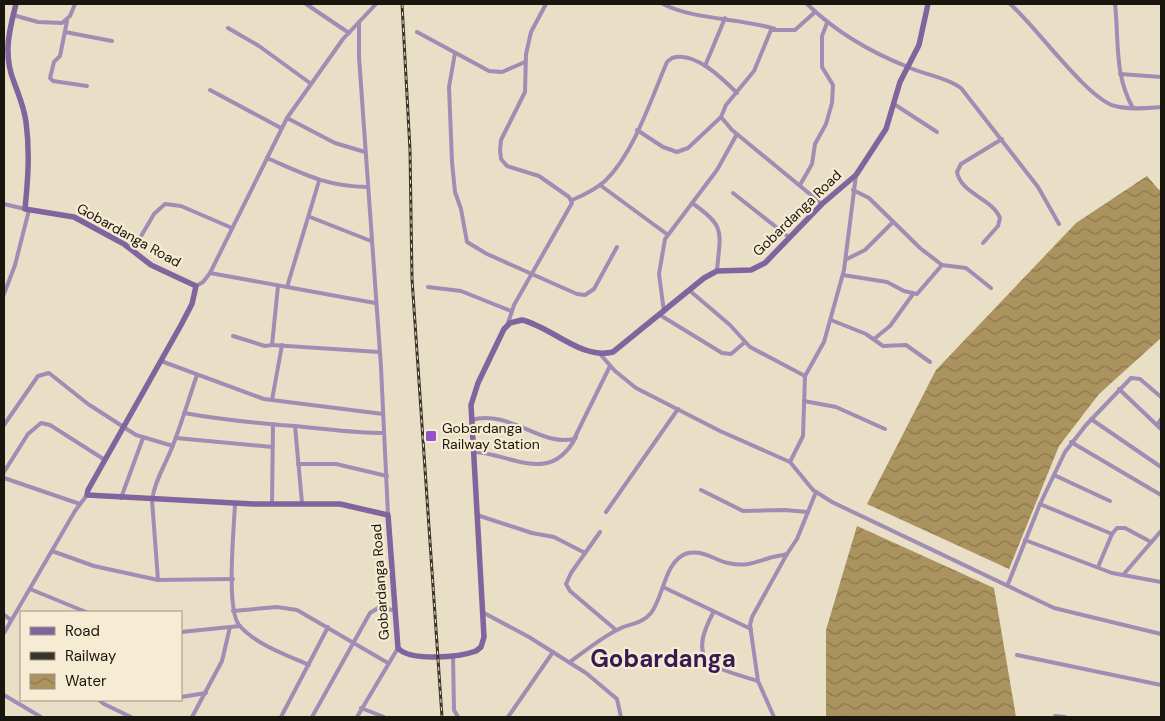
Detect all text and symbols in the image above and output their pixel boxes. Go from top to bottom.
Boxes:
street label: Gobardanga Road [749,166,845,260]
street label: Gobardanga Road [74,199,184,271]
place label: Gobardanga Railway Station [442,419,540,453]
marker: Gobardanga Railway Station [424,429,438,443]
street label: Gobardanga Road [367,523,393,641]
legend [20,611,182,701]
text: Road [65,621,100,641]
district label: Gobardanga [590,643,736,674]
text: Railway [65,646,117,666]
text: Water [65,671,107,691]

